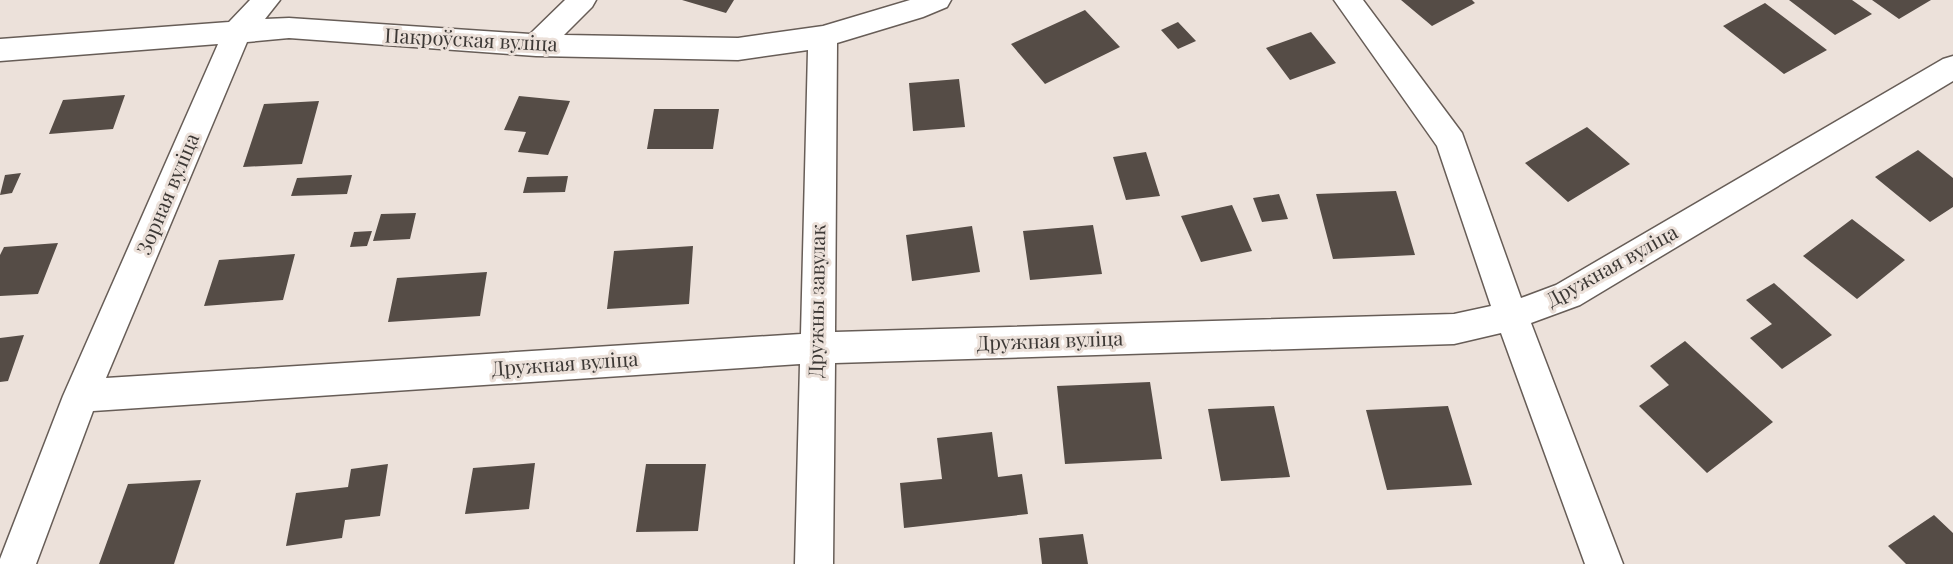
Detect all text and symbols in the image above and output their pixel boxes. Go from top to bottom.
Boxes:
street label: Пакроўская вуліца [384,20,558,57]
street label: Зорная вуліца [129,128,204,258]
street label: Дружная вуліца [1541,217,1682,312]
street label: Дружны завулак [801,223,830,378]
street label: Дружная вуліца [976,323,1124,356]
street label: Дружная вуліца [491,344,639,381]

